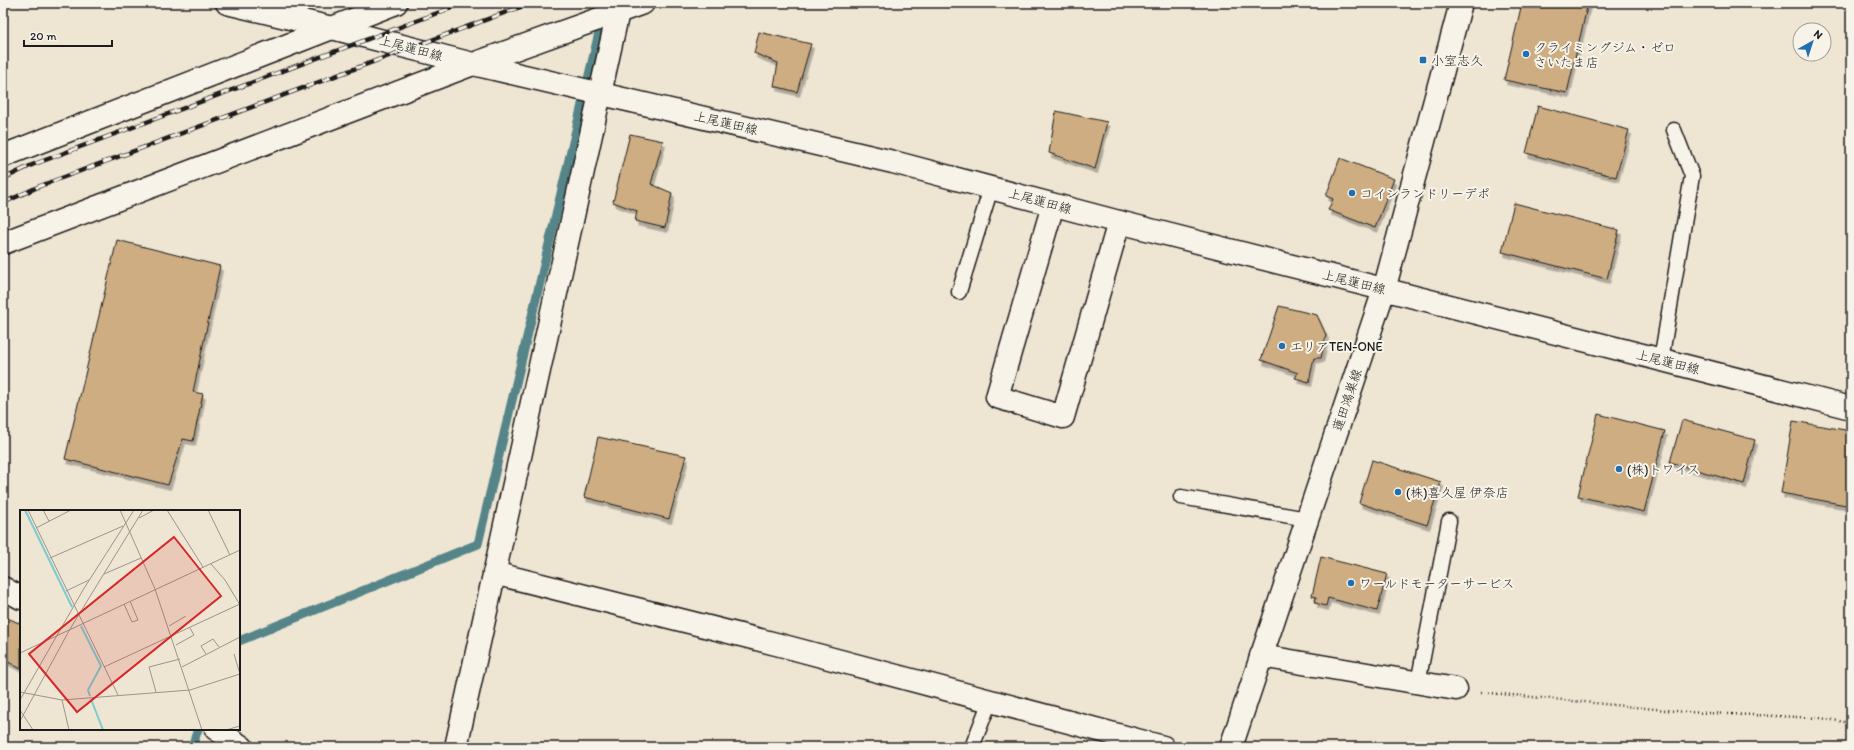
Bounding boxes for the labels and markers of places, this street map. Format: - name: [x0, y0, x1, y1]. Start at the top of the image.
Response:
- place label: クライミングジム・ゼロ さいたま店: [1534, 40, 1676, 70]
- marker: クライミングジム・ゼロ さいたま店: [1521, 49, 1531, 59]
- place label: 小室志久: [1431, 53, 1483, 68]
- marker: 小室志久: [1418, 55, 1428, 65]
- place label: コインランドリーデポ: [1360, 186, 1490, 201]
- marker: コインランドリーデポ: [1347, 188, 1357, 198]
- place label: エリアTEN-ONE: [1290, 339, 1383, 354]
- marker: エリアTEN-ONE: [1277, 341, 1287, 351]
- place label: (株)トワイス: [1627, 462, 1700, 477]
- marker: (株)トワイス: [1614, 464, 1624, 474]
- place label: (株)喜久屋 伊奈店: [1406, 485, 1508, 500]
- marker: (株)喜久屋 伊奈店: [1393, 487, 1403, 497]
- place label: ワールドモーターサービス: [1359, 576, 1514, 591]
- marker: ワールドモーターサービス: [1346, 578, 1356, 588]

